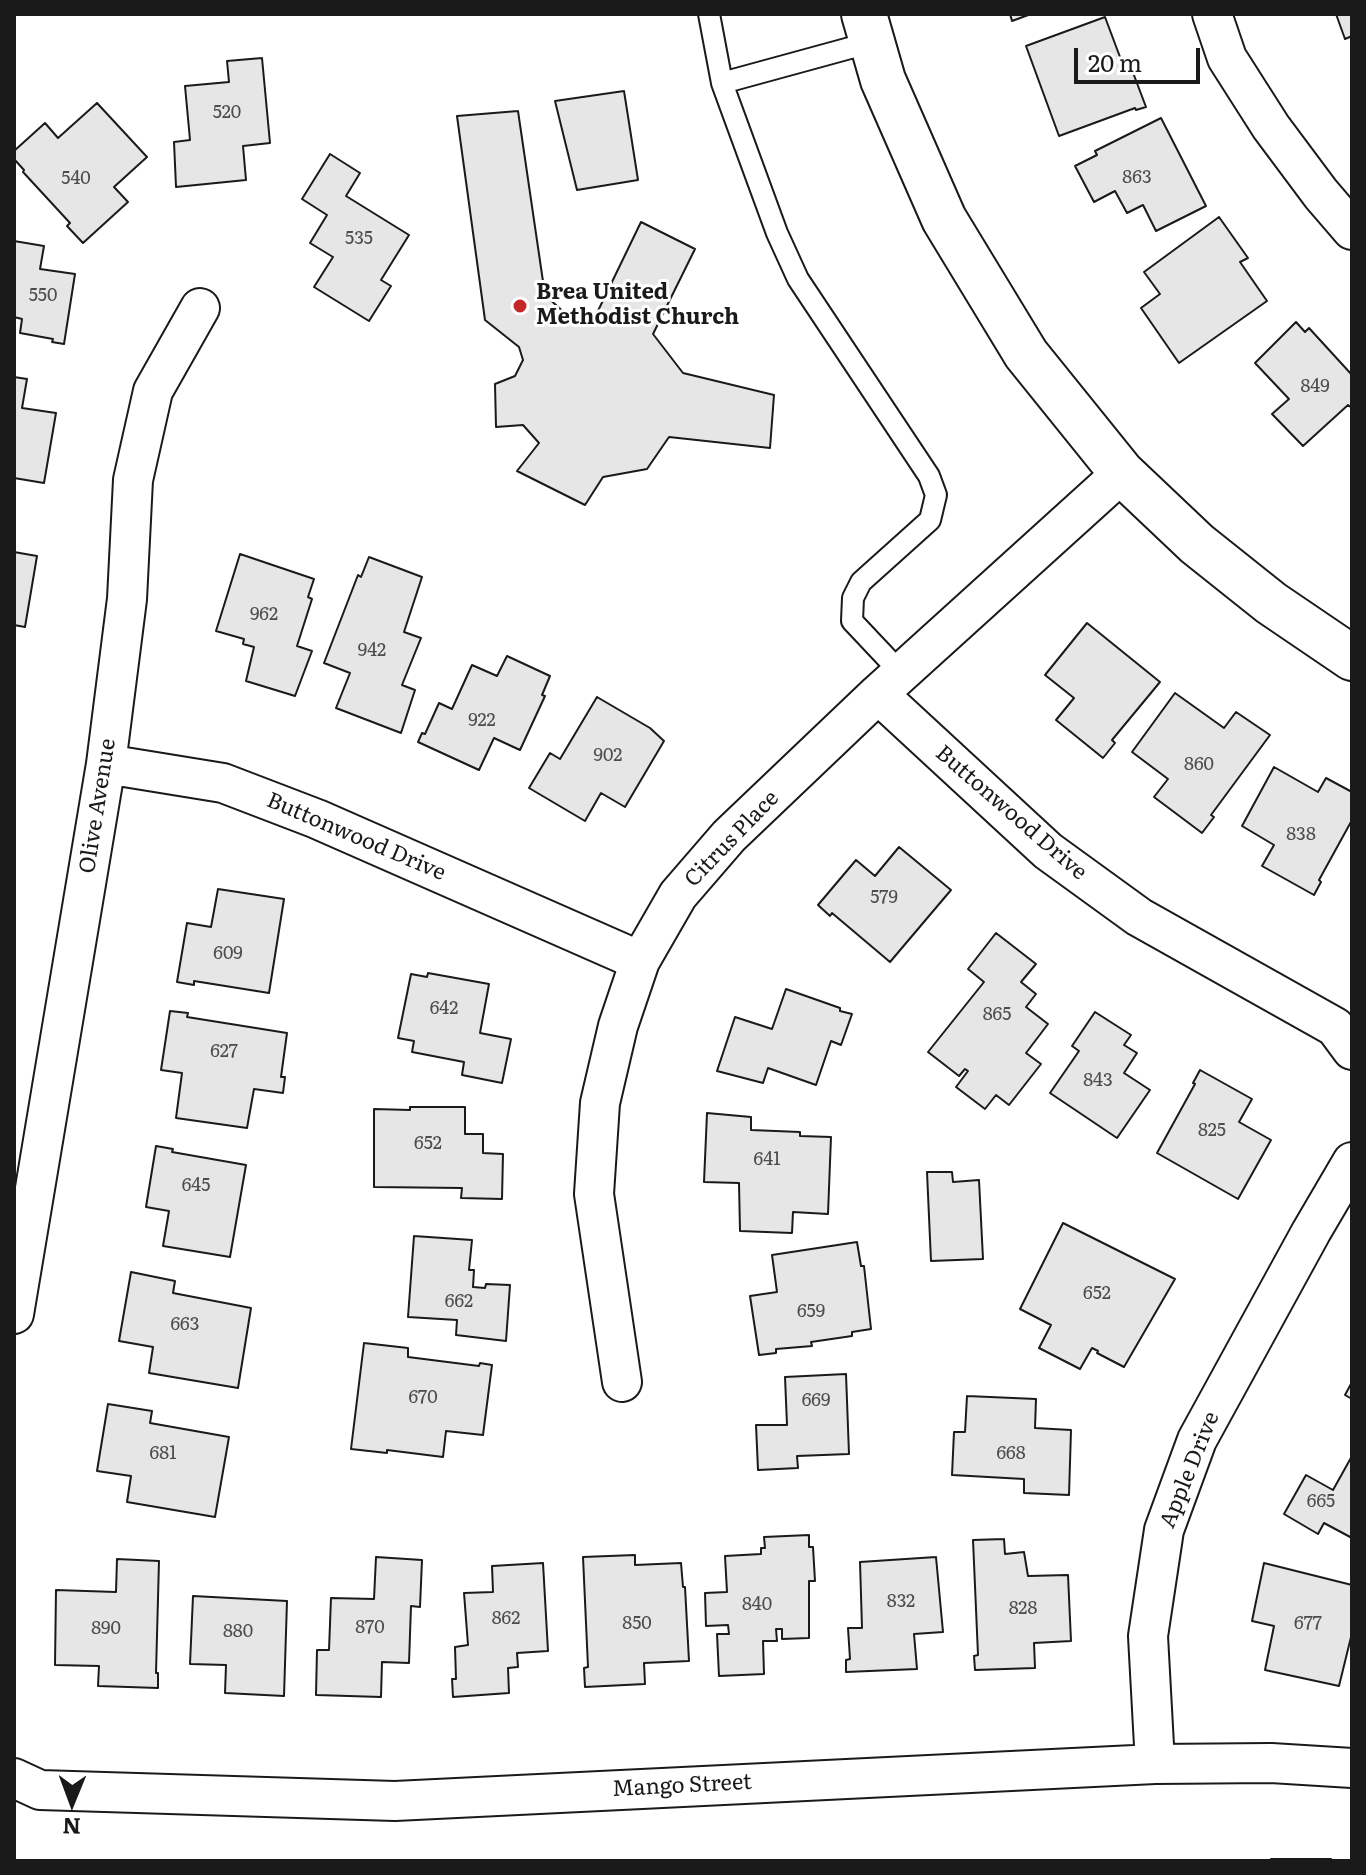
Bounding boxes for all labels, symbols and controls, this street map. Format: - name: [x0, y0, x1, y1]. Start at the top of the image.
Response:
- scale bar: [1078, 32, 1204, 82]
- text: 20 m: [1088, 44, 1142, 79]
- house number: 520: [213, 102, 241, 124]
- house number: 863: [1122, 167, 1152, 189]
- house number: 540: [61, 168, 91, 190]
- house number: 535: [345, 228, 373, 250]
- place label: Brea United Methodist Church: [536, 280, 739, 332]
- house number: 550: [29, 285, 57, 307]
- marker: Brea United Methodist Church: [511, 297, 529, 315]
- house number: 849: [1300, 376, 1330, 398]
- house number: 962: [250, 604, 278, 626]
- house number: 942: [358, 640, 386, 662]
- house number: 922: [468, 710, 496, 732]
- street label: Olive Avenue: [74, 737, 122, 875]
- street label: Buttonwood Drive: [930, 740, 1092, 886]
- house number: 902: [594, 745, 622, 767]
- house number: 860: [1184, 754, 1214, 776]
- street label: Citrus Place: [679, 785, 785, 893]
- street label: Buttonwood Drive: [262, 787, 450, 887]
- house number: 838: [1286, 824, 1316, 846]
- house number: 579: [870, 887, 898, 909]
- house number: 609: [213, 943, 243, 965]
- house number: 642: [430, 998, 458, 1020]
- house number: 865: [983, 1004, 1011, 1026]
- house number: 627: [210, 1041, 238, 1063]
- house number: 843: [1083, 1070, 1113, 1092]
- house number: 825: [1198, 1120, 1226, 1142]
- house number: 652: [414, 1133, 442, 1155]
- house number: 641: [754, 1149, 780, 1171]
- house number: 645: [182, 1175, 210, 1197]
- house number: 652: [1083, 1283, 1111, 1305]
- house number: 662: [445, 1291, 473, 1313]
- house number: 659: [797, 1301, 825, 1323]
- house number: 663: [170, 1314, 200, 1336]
- house number: 670: [408, 1387, 438, 1409]
- house number: 669: [802, 1390, 830, 1412]
- street label: Apple Drive: [1155, 1408, 1225, 1532]
- house number: 681: [150, 1443, 176, 1465]
- house number: 668: [996, 1443, 1026, 1465]
- house number: 665: [1307, 1491, 1335, 1513]
- house number: 832: [887, 1591, 915, 1613]
- house number: 840: [742, 1594, 772, 1616]
- house number: 828: [1009, 1598, 1037, 1620]
- house number: 862: [492, 1608, 520, 1630]
- house number: 850: [622, 1613, 652, 1635]
- house number: 677: [1294, 1613, 1322, 1635]
- house number: 870: [355, 1617, 385, 1639]
- house number: 890: [91, 1618, 121, 1640]
- house number: 880: [223, 1621, 253, 1643]
- north arrow: [32, 1763, 112, 1843]
- street label: Mango Street: [611, 1769, 753, 1803]
- text: N: [62, 1811, 81, 1844]

